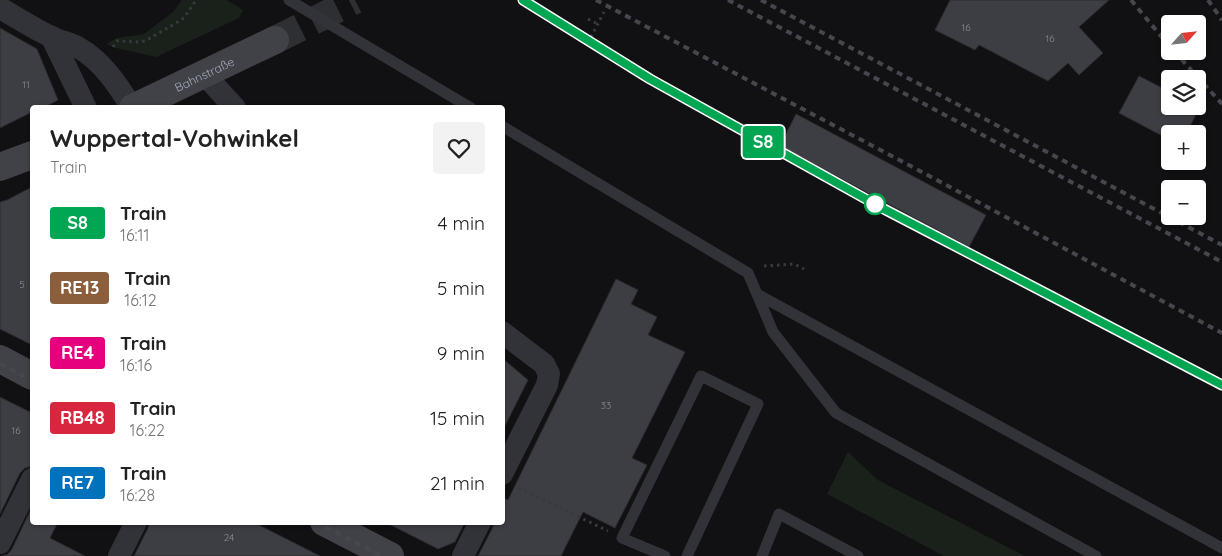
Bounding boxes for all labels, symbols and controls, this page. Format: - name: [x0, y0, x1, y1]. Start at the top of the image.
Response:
- north arrow: [1161, 15, 1206, 60]
- map controls: [1161, 15, 1206, 225]
- house number: 16: [961, 21, 971, 34]
- house number: 16: [1045, 32, 1055, 45]
- street label: Bahnstraße: [172, 53, 237, 95]
- button: layers: [1161, 70, 1206, 115]
- house number: 11: [22, 78, 30, 91]
- button: heart: [433, 122, 485, 174]
- text: Wuppertal-Vohwinkel: [50, 123, 299, 153]
- button: +: [1161, 125, 1206, 170]
- line badge: S8: [740, 126, 786, 158]
- text: S8: [753, 130, 773, 153]
- text: Train: [50, 157, 87, 177]
- button: −: [1161, 180, 1206, 225]
- unlabelled marker: [864, 193, 886, 215]
- text: Train: [120, 201, 167, 225]
- text: S8: [67, 211, 88, 234]
- text: 4 min: [437, 211, 485, 235]
- text: 16:11: [120, 225, 149, 245]
- text: Train: [124, 266, 171, 290]
- text: RE13: [60, 276, 99, 299]
- text: 5 min: [437, 276, 485, 300]
- house number: 5: [19, 278, 25, 291]
- text: 16:12: [124, 290, 157, 310]
- text: Train: [120, 331, 167, 355]
- text: RE4: [61, 341, 94, 364]
- text: 9 min: [437, 341, 485, 365]
- text: 16:16: [120, 355, 152, 375]
- text: Train: [130, 396, 176, 420]
- house number: 33: [601, 399, 611, 412]
- text: RB48: [60, 406, 105, 429]
- text: 15 min: [430, 406, 485, 430]
- text: 16:22: [130, 420, 165, 440]
- house number: 16: [11, 424, 21, 437]
- text: Train: [120, 461, 167, 485]
- text: RE7: [61, 471, 94, 494]
- text: 21 min: [430, 471, 485, 495]
- text: 16:28: [120, 485, 155, 505]
- house number: 24: [224, 531, 234, 544]

